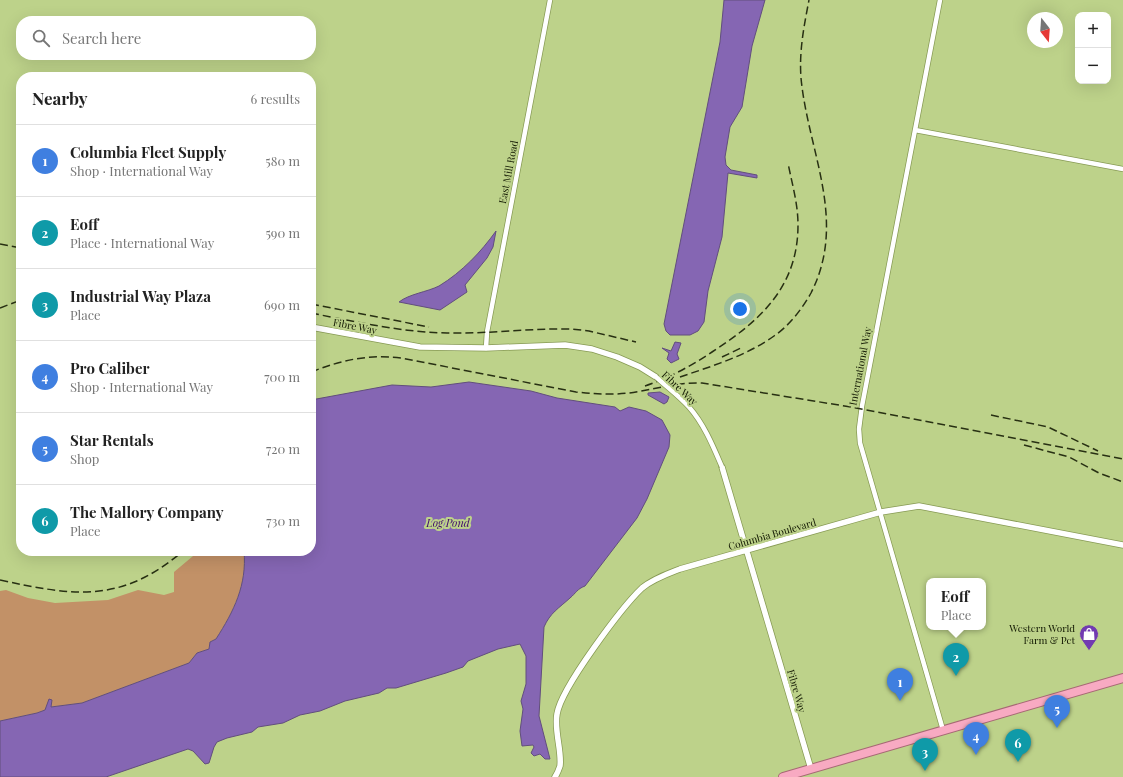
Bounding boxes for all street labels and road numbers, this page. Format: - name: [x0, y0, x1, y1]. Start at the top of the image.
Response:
- street label: East Mill Road: [495, 139, 521, 205]
- street label: Fibre Way: [332, 315, 378, 337]
- street label: International Way: [846, 325, 874, 407]
- street label: Fibre Way: [659, 368, 701, 408]
- street label: Columbia Boulevard: [726, 515, 818, 553]
- street label: Fibre Way: [784, 668, 810, 714]

